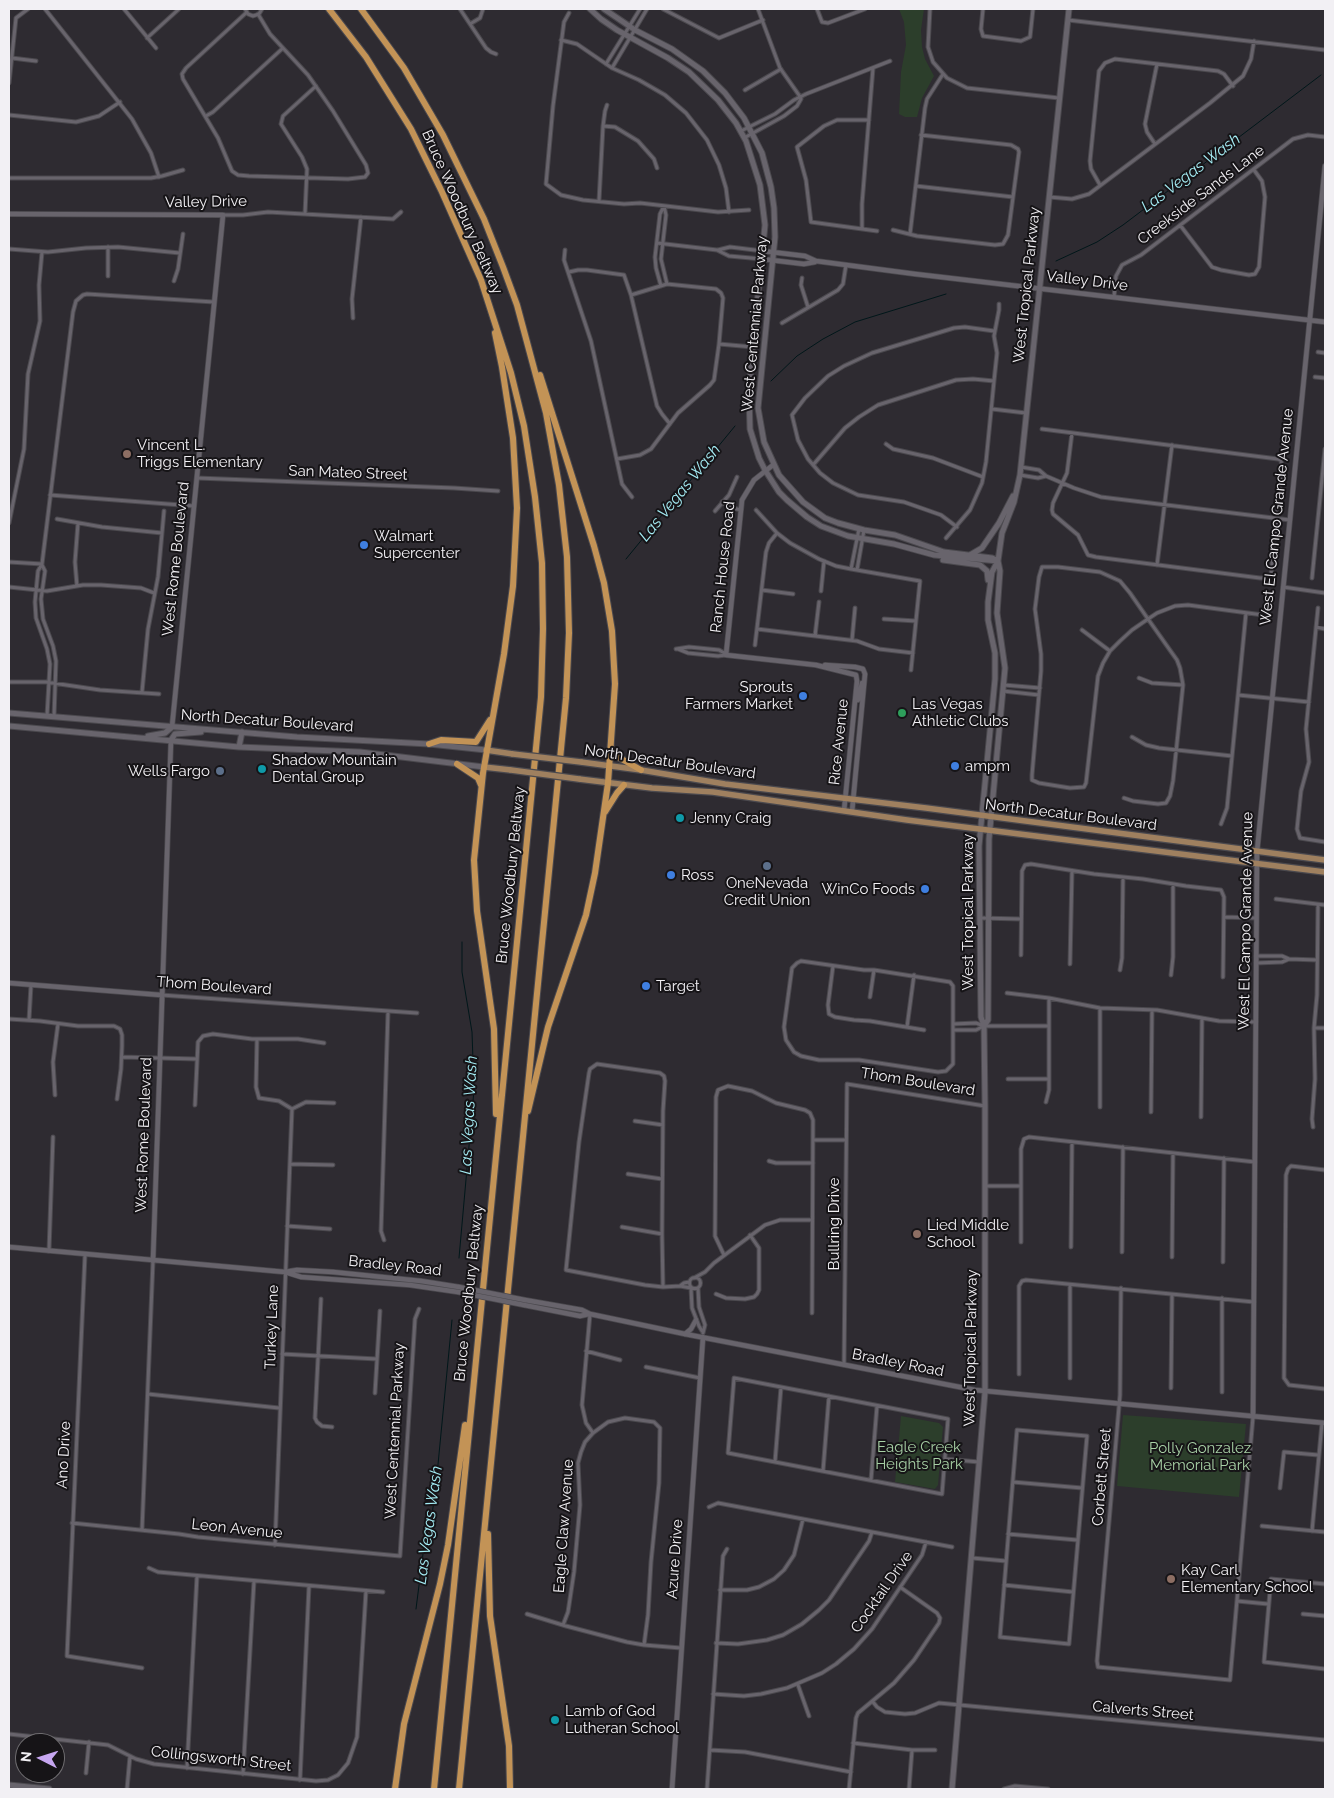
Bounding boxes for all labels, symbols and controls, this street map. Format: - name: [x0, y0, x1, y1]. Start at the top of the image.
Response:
- street label: Bruce Woodbury Beltway: [418, 127, 506, 297]
- water label: Las Vegas Wash: [1138, 129, 1244, 217]
- street label: Creekside Sands Lane: [1134, 141, 1268, 249]
- street label: Valley Drive: [165, 192, 247, 212]
- street label: West Tropical Parkway: [1010, 206, 1044, 364]
- street label: West Centennial Parkway: [738, 235, 772, 413]
- street label: Valley Drive: [1045, 267, 1129, 295]
- street label: West El Campo Grande Avenue: [1257, 407, 1297, 627]
- place label: Vincent L. Triggs Elementary: [137, 436, 263, 471]
- water label: Las Vegas Wash: [635, 441, 725, 545]
- marker: Vincent L. Triggs Elementary: [121, 448, 133, 460]
- street label: San Mateo Street: [288, 462, 408, 484]
- street label: West Rome Boulevard: [159, 481, 193, 637]
- street label: Ranch House Road: [707, 500, 739, 634]
- place label: Walmart Supercenter: [374, 527, 460, 562]
- marker: Walmart Supercenter: [358, 539, 370, 551]
- place label: Sprouts Farmers Market: [685, 678, 793, 713]
- marker: Sprouts Farmers Market: [797, 690, 809, 702]
- place label: Las Vegas Athletic Clubs: [912, 695, 1009, 730]
- street label: Rice Avenue: [826, 698, 852, 786]
- street label: North Decatur Boulevard: [180, 706, 354, 736]
- marker: Las Vegas Athletic Clubs: [896, 707, 908, 719]
- street label: North Decatur Boulevard: [583, 741, 757, 783]
- place label: Shadow Mountain Dental Group: [272, 751, 397, 786]
- place label: ampm: [965, 757, 1010, 775]
- marker: ampm: [949, 760, 961, 772]
- place label: Wells Fargo: [128, 762, 210, 780]
- marker: Shadow Mountain Dental Group: [256, 763, 268, 775]
- marker: Wells Fargo: [214, 765, 226, 777]
- street label: Bruce Woodbury Beltway: [493, 785, 529, 965]
- street label: North Decatur Boulevard: [984, 796, 1158, 834]
- place label: Jenny Craig: [690, 809, 771, 827]
- marker: Jenny Craig: [674, 812, 686, 824]
- street label: West El Campo Grande Avenue: [1235, 812, 1257, 1030]
- street label: West Tropical Parkway: [959, 834, 977, 990]
- marker: OneNevada Credit Union: [761, 860, 773, 872]
- place label: Ross: [681, 866, 714, 884]
- marker: Ross: [665, 869, 677, 881]
- place label: OneNevada Credit Union: [724, 874, 810, 909]
- place label: WinCo Foods: [822, 880, 915, 898]
- marker: WinCo Foods: [919, 883, 931, 895]
- street label: Thom Boulevard: [156, 973, 272, 999]
- place label: Target: [656, 977, 700, 995]
- marker: Target: [640, 980, 652, 992]
- water label: Las Vegas Wash: [456, 1055, 482, 1175]
- street label: West Rome Boulevard: [132, 1057, 156, 1213]
- street label: Thom Boulevard: [860, 1064, 976, 1100]
- street label: Bullring Drive: [825, 1177, 843, 1271]
- street label: Bruce Woodbury Beltway: [451, 1203, 487, 1383]
- place label: Lied Middle School: [927, 1216, 1009, 1251]
- marker: Lied Middle School: [911, 1228, 923, 1240]
- street label: Bradley Road: [348, 1252, 442, 1280]
- street label: West Tropical Parkway: [961, 1269, 981, 1427]
- street label: Turkey Lane: [262, 1284, 282, 1370]
- street label: West Centennial Parkway: [381, 1342, 409, 1520]
- street label: Bradley Road: [850, 1345, 946, 1381]
- street label: Ano Drive: [53, 1421, 75, 1489]
- street label: Corbett Street: [1089, 1427, 1115, 1527]
- park label: Eagle Creek Heights Park: [875, 1438, 963, 1473]
- park label: Polly Gonzalez Memorial Park: [1149, 1439, 1251, 1474]
- street label: Eagle Claw Avenue: [550, 1458, 578, 1594]
- water label: Las Vegas Wash: [411, 1465, 447, 1585]
- street label: Leon Avenue: [191, 1515, 283, 1543]
- street label: Azure Drive: [663, 1519, 687, 1599]
- street label: Cocktail Drive: [847, 1548, 917, 1636]
- place label: Kay Carl Elementary School: [1181, 1561, 1313, 1596]
- marker: Kay Carl Elementary School: [1165, 1573, 1177, 1585]
- street label: Calverts Street: [1092, 1698, 1194, 1724]
- place label: Lamb of God Lutheran School: [565, 1702, 679, 1737]
- marker: Lamb of God Lutheran School: [549, 1714, 561, 1726]
- north arrow: [15, 1733, 65, 1783]
- street label: Collingsworth Street: [150, 1743, 292, 1775]
- text: N: [18, 1751, 34, 1763]

